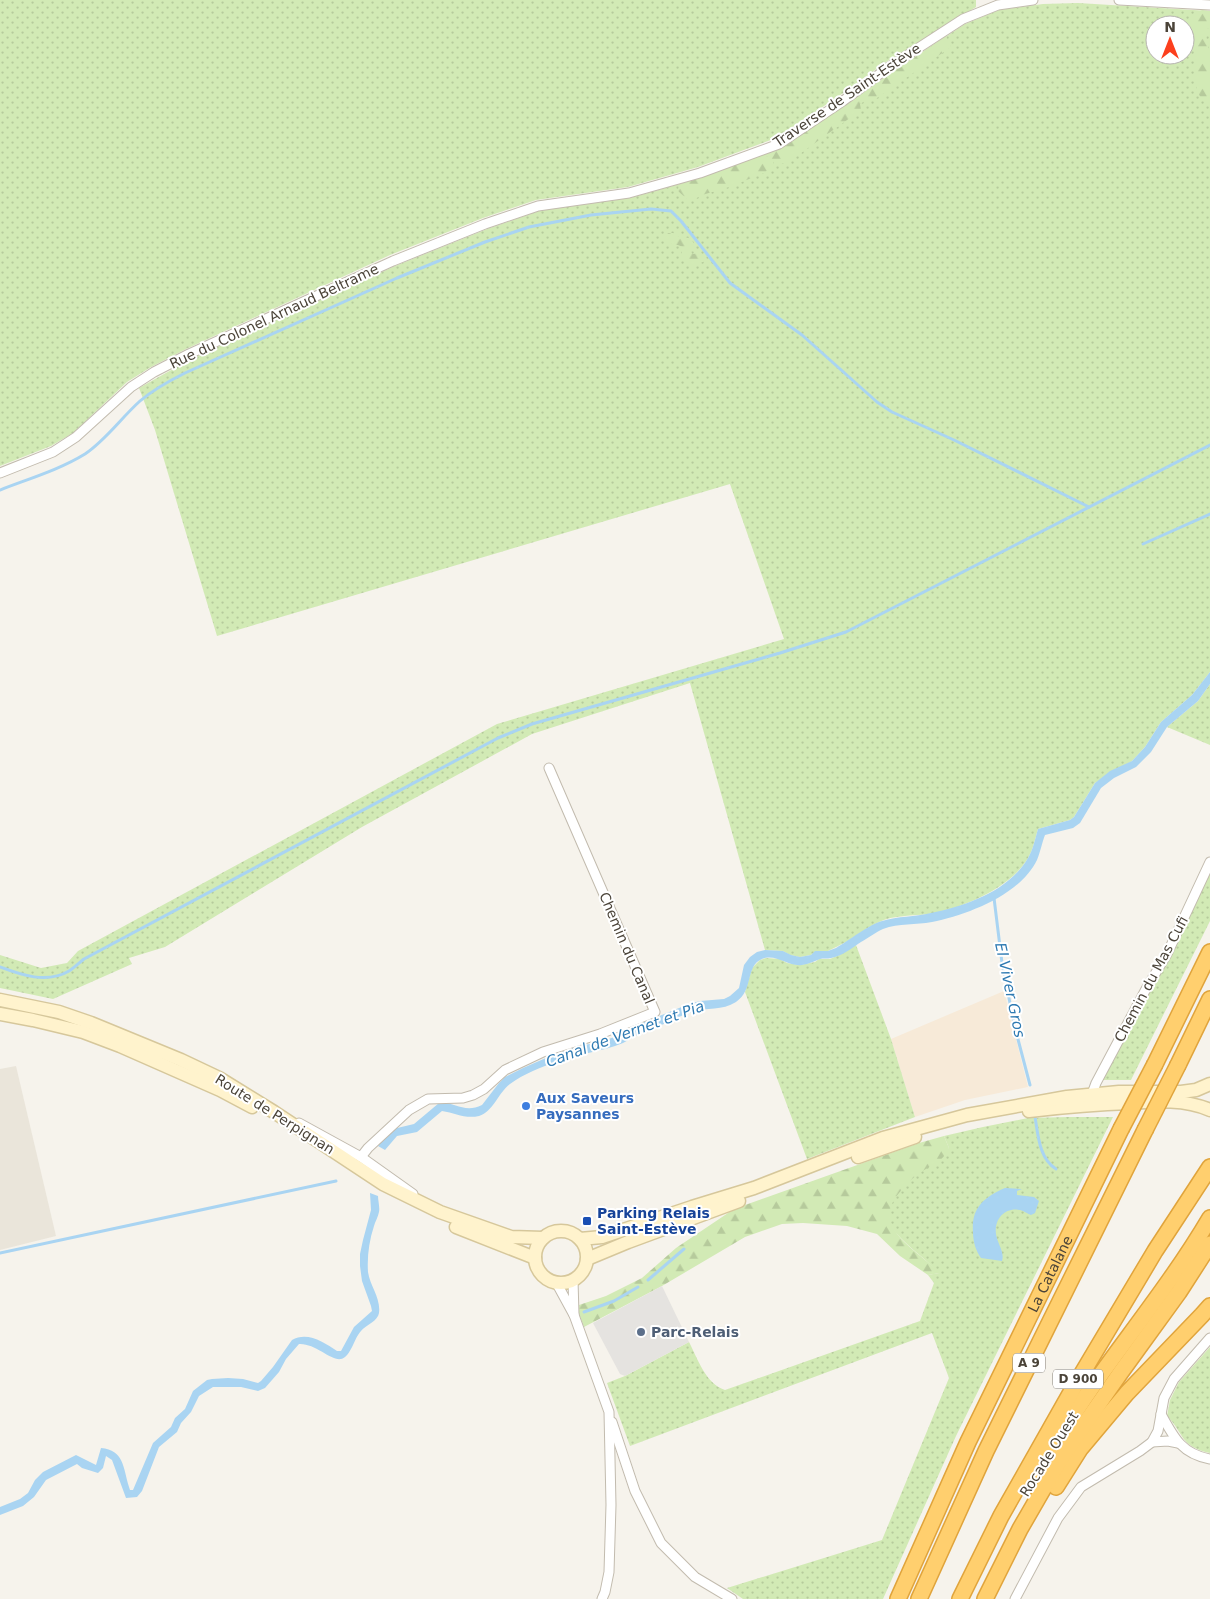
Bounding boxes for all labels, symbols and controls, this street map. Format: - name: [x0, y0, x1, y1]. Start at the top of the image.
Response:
- north arrow: [1145, 15, 1195, 65]
- text: N: [1164, 19, 1176, 35]
- street label: Traverse de Saint-Estève: [770, 40, 923, 151]
- street label: Rue du Colonel Arnaud Beltrame: [167, 260, 381, 372]
- street label: Chemin du Canal: [596, 890, 658, 1006]
- street label: Chemin du Mas Cufi: [1111, 913, 1191, 1045]
- water label: El Viver Gros: [991, 941, 1029, 1039]
- water label: Canal de Vernet et Pia: [543, 997, 707, 1071]
- street label: Route de Perpignan: [213, 1071, 337, 1157]
- place label: Aux Saveurs Paysannes: [536, 1090, 634, 1122]
- marker: Aux Saveurs Paysannes: [520, 1100, 532, 1112]
- place label: Parking Relais Saint-Estève: [597, 1205, 710, 1237]
- marker: Parking Relais Saint-Estève: [581, 1215, 593, 1227]
- street label: La Catalane: [1025, 1233, 1076, 1315]
- place label: Parc-Relais: [651, 1324, 739, 1340]
- marker: Parc-Relais: [635, 1326, 647, 1338]
- road number: A 9: [1013, 1354, 1045, 1372]
- road number: D 900: [1053, 1370, 1103, 1388]
- street label: Rocade Ouest: [1016, 1408, 1082, 1499]

